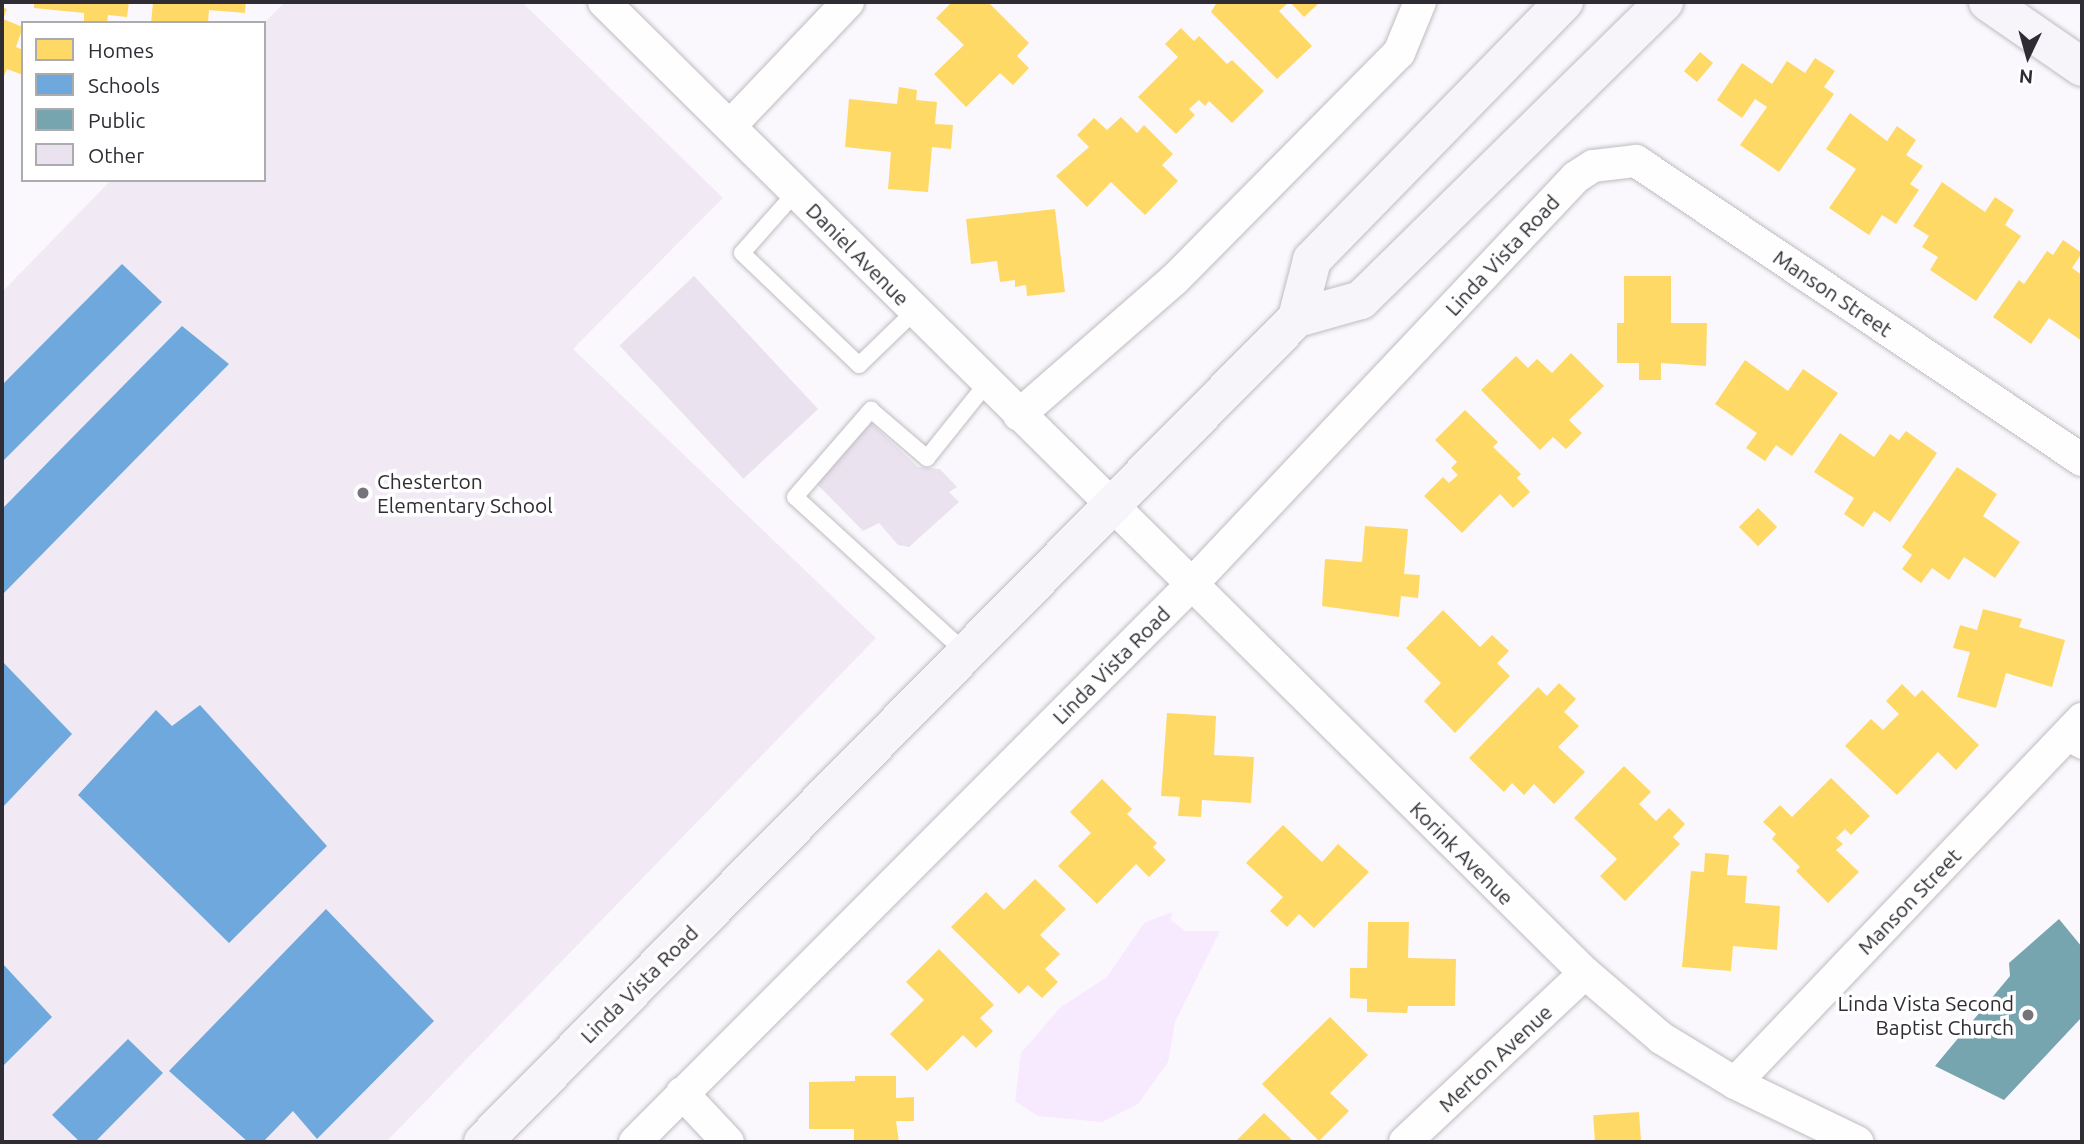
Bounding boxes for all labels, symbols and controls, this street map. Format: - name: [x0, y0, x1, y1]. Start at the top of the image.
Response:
- legend: [21, 21, 266, 182]
- north arrow: [1993, 21, 2063, 91]
- text: Homes: [88, 38, 154, 62]
- text: N: [2018, 65, 2034, 88]
- text: Schools: [88, 73, 160, 97]
- text: Public: [88, 108, 145, 132]
- text: Other: [88, 143, 144, 167]
- street label: Linda Vista Road: [1440, 189, 1564, 321]
- street label: Daniel Avenue: [801, 197, 915, 311]
- street label: Manson Street: [1769, 244, 1897, 342]
- place label: Chesterton Elementary School: [377, 468, 553, 518]
- marker: Chesterton Elementary School: [355, 485, 371, 501]
- street label: Linda Vista Road: [1047, 601, 1175, 729]
- street label: Korink Avenue: [1405, 796, 1519, 910]
- street label: Manson Street: [1852, 843, 1966, 959]
- street label: Linda Vista Road: [575, 920, 703, 1048]
- place label: Linda Vista Second Baptist Church: [1837, 990, 2014, 1040]
- street label: Merton Avenue: [1433, 999, 1557, 1117]
- marker: Linda Vista Second Baptist Church: [2020, 1007, 2036, 1023]

